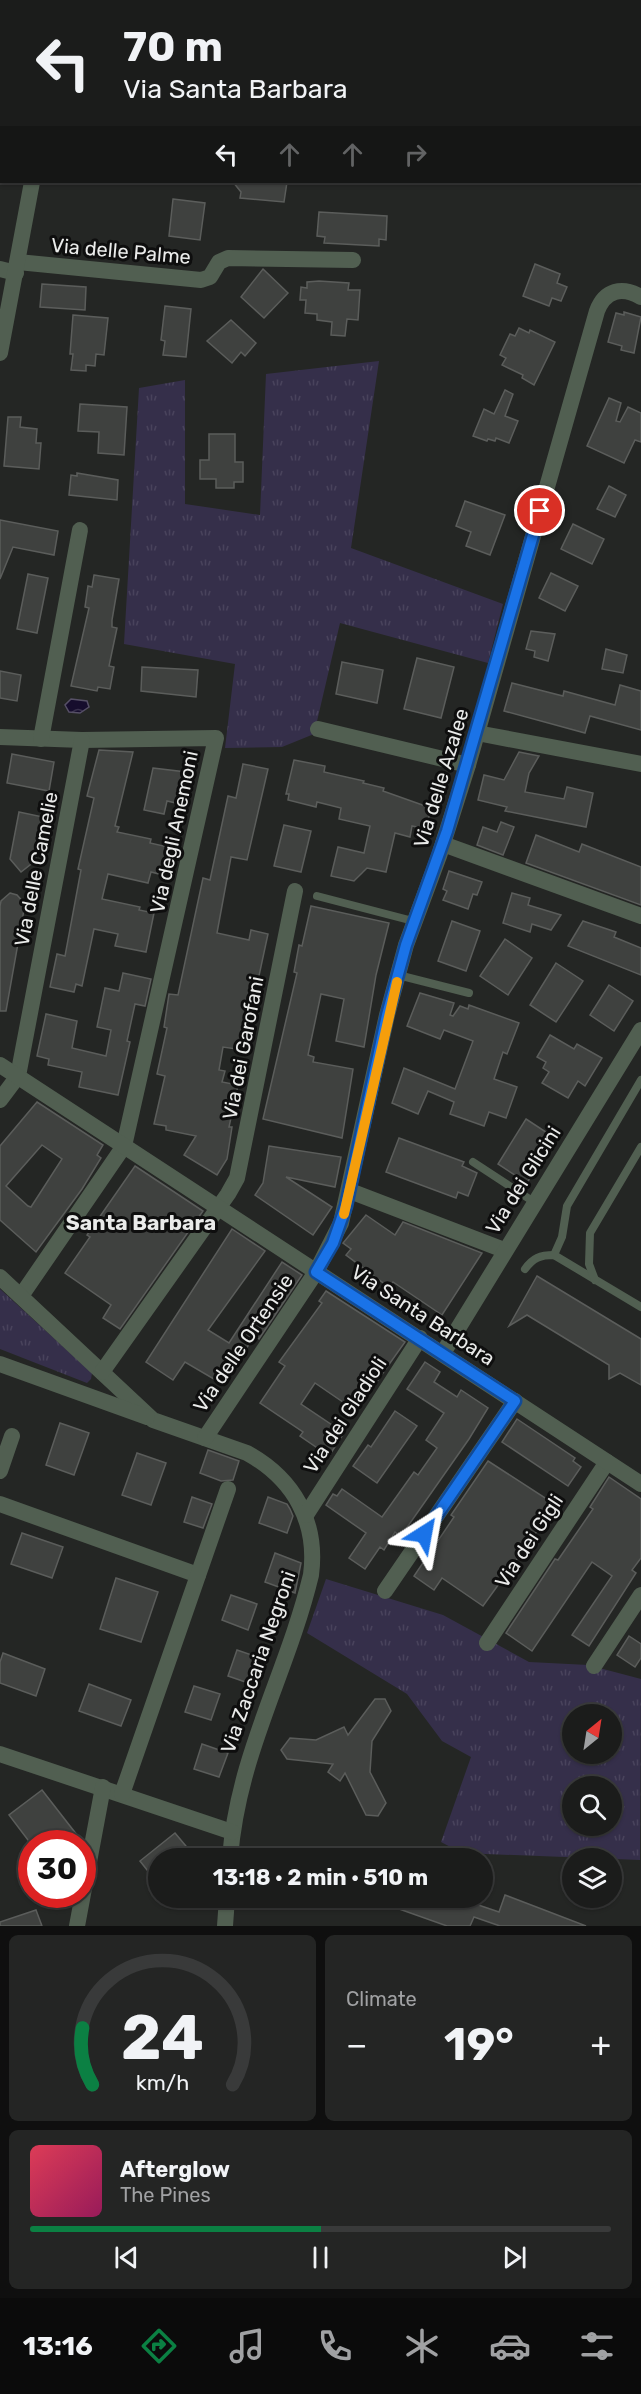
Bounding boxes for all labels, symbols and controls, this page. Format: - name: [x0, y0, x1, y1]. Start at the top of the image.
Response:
- text: 70 m: [123, 22, 223, 72]
- icon: left: [24, 24, 102, 102]
- text: Via Santa Barbara: [123, 73, 348, 105]
- icon: left: [210, 138, 243, 171]
- icon: ahead: [273, 138, 306, 171]
- icon: ahead: [336, 138, 369, 171]
- icon: right: [399, 138, 432, 171]
- street label: Via delle Palme: [50, 233, 192, 269]
- pin: [514, 485, 565, 536]
- icon: arrive: [523, 494, 556, 527]
- street label: Via delle Azalee: [408, 706, 474, 850]
- street label: Via degli Anemoni: [145, 748, 203, 916]
- street label: Via delle Camelie: [9, 790, 63, 948]
- street label: Via dei Garofani: [217, 974, 269, 1122]
- street label: Via dei Glicini: [480, 1122, 566, 1238]
- district label: Santa Barbara: [66, 1210, 216, 1235]
- street label: Via Santa Barbara: [347, 1260, 499, 1370]
- street label: Via delle Ortensie: [188, 1269, 298, 1417]
- street label: Via dei Gladioli: [298, 1352, 392, 1478]
- street label: Via dei Gigli: [490, 1490, 568, 1592]
- position arrow: [392, 1502, 456, 1566]
- street label: Via Zaccaria Negroni: [216, 1568, 300, 1756]
- north arrow: [562, 1704, 622, 1764]
- map controls: [562, 1704, 622, 1908]
- button: search: [562, 1776, 622, 1836]
- speed limit sign: 30: [18, 1830, 96, 1908]
- button: layers: [562, 1848, 622, 1908]
- text: 13:18 · 2 min · 510 m: [213, 1864, 428, 1891]
- text: Climate: [346, 1987, 417, 2011]
- text: 24: [121, 2001, 204, 2075]
- text: 19°: [444, 2018, 514, 2071]
- text: −: [346, 2025, 367, 2064]
- text: +: [590, 2025, 611, 2064]
- text: km/h: [136, 2070, 189, 2095]
- text: Afterglow: [120, 2156, 230, 2183]
- text: The Pines: [120, 2183, 211, 2207]
- icon: previous: [110, 2241, 143, 2274]
- icon: pause: [304, 2241, 337, 2274]
- icon: next: [498, 2241, 531, 2274]
- icon: directions: [138, 2325, 180, 2367]
- icon: music: [226, 2325, 268, 2367]
- icon: phone: [314, 2325, 356, 2367]
- icon: climate: [401, 2325, 443, 2367]
- icon: car: [489, 2325, 531, 2367]
- icon: filters: [576, 2325, 618, 2367]
- text: 13:16: [23, 2330, 93, 2362]

